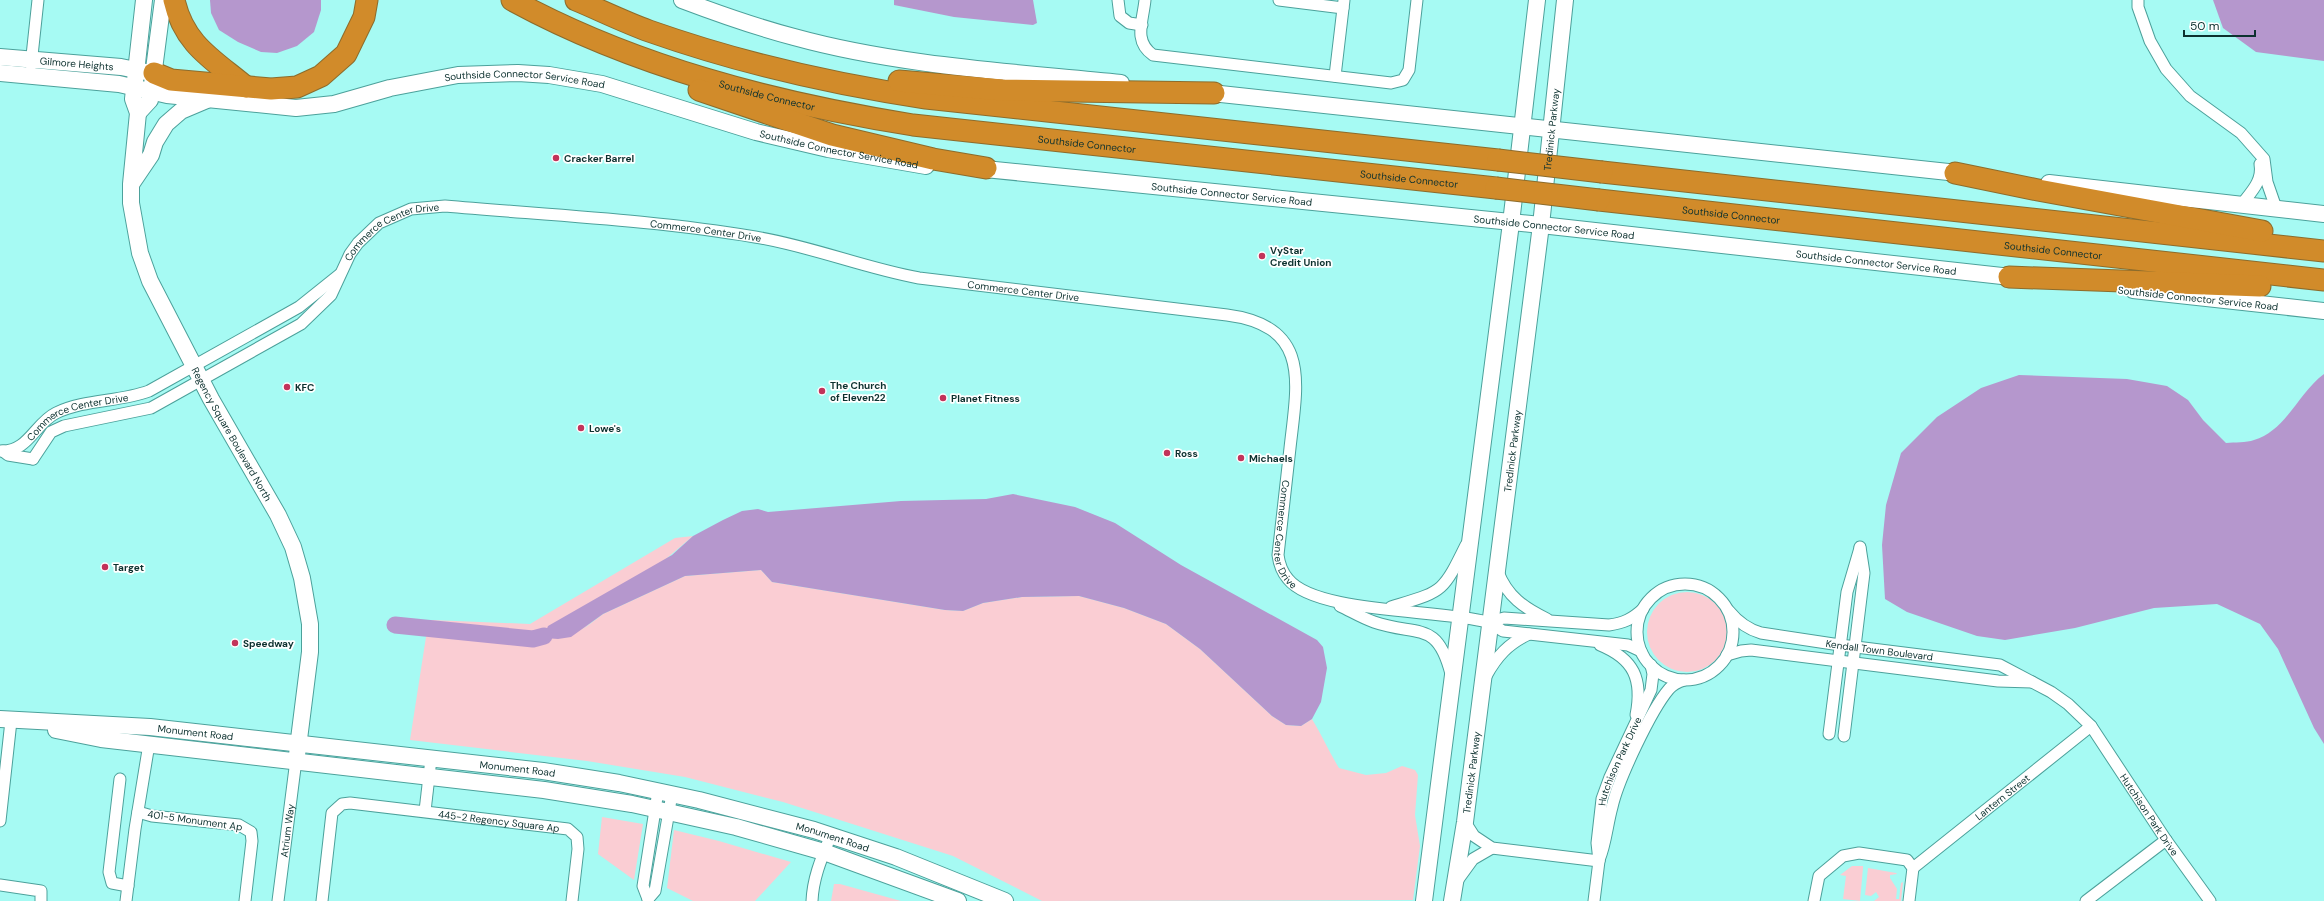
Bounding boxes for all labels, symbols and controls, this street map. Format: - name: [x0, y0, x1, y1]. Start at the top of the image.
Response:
- scale bar: [2184, 12, 2255, 38]
- text: 50 m: [2190, 18, 2219, 34]
- street label: Gilmore Heights: [39, 54, 114, 73]
- street label: Southside Connector Service Road: [443, 67, 606, 91]
- street label: Southside Connector: [717, 77, 816, 114]
- street label: Tredinick Parkway: [1541, 87, 1563, 171]
- street label: Southside Connector Service Road: [758, 127, 919, 172]
- street label: Southside Connector: [1037, 133, 1137, 156]
- place label: Cracker Barrel: [564, 152, 635, 165]
- marker: Cracker Barrel: [551, 153, 561, 163]
- street label: Southside Connector: [1359, 167, 1459, 191]
- street label: Southside Connector Service Road: [1151, 180, 1313, 209]
- street label: Commerce Center Drive: [342, 201, 440, 263]
- street label: Southside Connector: [1681, 203, 1781, 227]
- street label: Southside Connector Service Road: [1473, 212, 1635, 242]
- street label: Commerce Center Drive: [649, 217, 763, 245]
- street label: Southside Connector: [2003, 239, 2103, 263]
- place label: VyStar Credit Union: [1270, 244, 1331, 269]
- street label: Southside Connector Service Road: [1795, 247, 1957, 278]
- marker: VyStar Credit Union: [1257, 251, 1267, 261]
- street label: Commerce Center Drive: [967, 278, 1080, 304]
- street label: Southside Connector Service Road: [2117, 284, 2279, 313]
- street label: Regency Square Boulevard North: [189, 365, 275, 504]
- place label: The Church of Eleven22: [830, 379, 887, 404]
- place label: KFC: [295, 381, 314, 394]
- marker: KFC: [282, 382, 292, 392]
- marker: The Church of Eleven22: [817, 386, 827, 396]
- street label: Commerce Center Drive: [24, 391, 130, 444]
- place label: Planet Fitness: [951, 392, 1020, 405]
- marker: Planet Fitness: [938, 393, 948, 403]
- street label: Tredinick Parkway: [1501, 409, 1524, 493]
- place label: Lowe's: [589, 422, 621, 435]
- marker: Lowe's: [576, 423, 586, 433]
- place label: Ross: [1175, 447, 1198, 460]
- marker: Ross: [1162, 448, 1172, 458]
- place label: Michaels: [1249, 452, 1293, 465]
- marker: Michaels: [1236, 453, 1246, 463]
- street label: Commerce Center Drive: [1271, 479, 1300, 592]
- place label: Target: [113, 561, 144, 574]
- marker: Target: [100, 562, 110, 572]
- place label: Speedway: [243, 637, 294, 650]
- street label: Kendall Town Boulevard: [1825, 637, 1934, 664]
- marker: Speedway: [230, 638, 240, 648]
- street label: Hutchison Park Drive: [1595, 715, 1645, 806]
- street label: Monument Road: [157, 722, 234, 743]
- street label: Tredinick Parkway: [1460, 730, 1484, 814]
- street label: Monument Road: [479, 758, 556, 780]
- street label: Lantern Street: [1972, 771, 2033, 823]
- street label: Hutchison Park Drive: [2117, 771, 2181, 859]
- street label: Atrium Way: [278, 803, 297, 858]
- street label: 401-5 Monument Ap: [147, 807, 243, 834]
- street label: 445-2 Regency Square Ap: [437, 808, 560, 835]
- street label: Monument Road: [795, 820, 871, 855]

